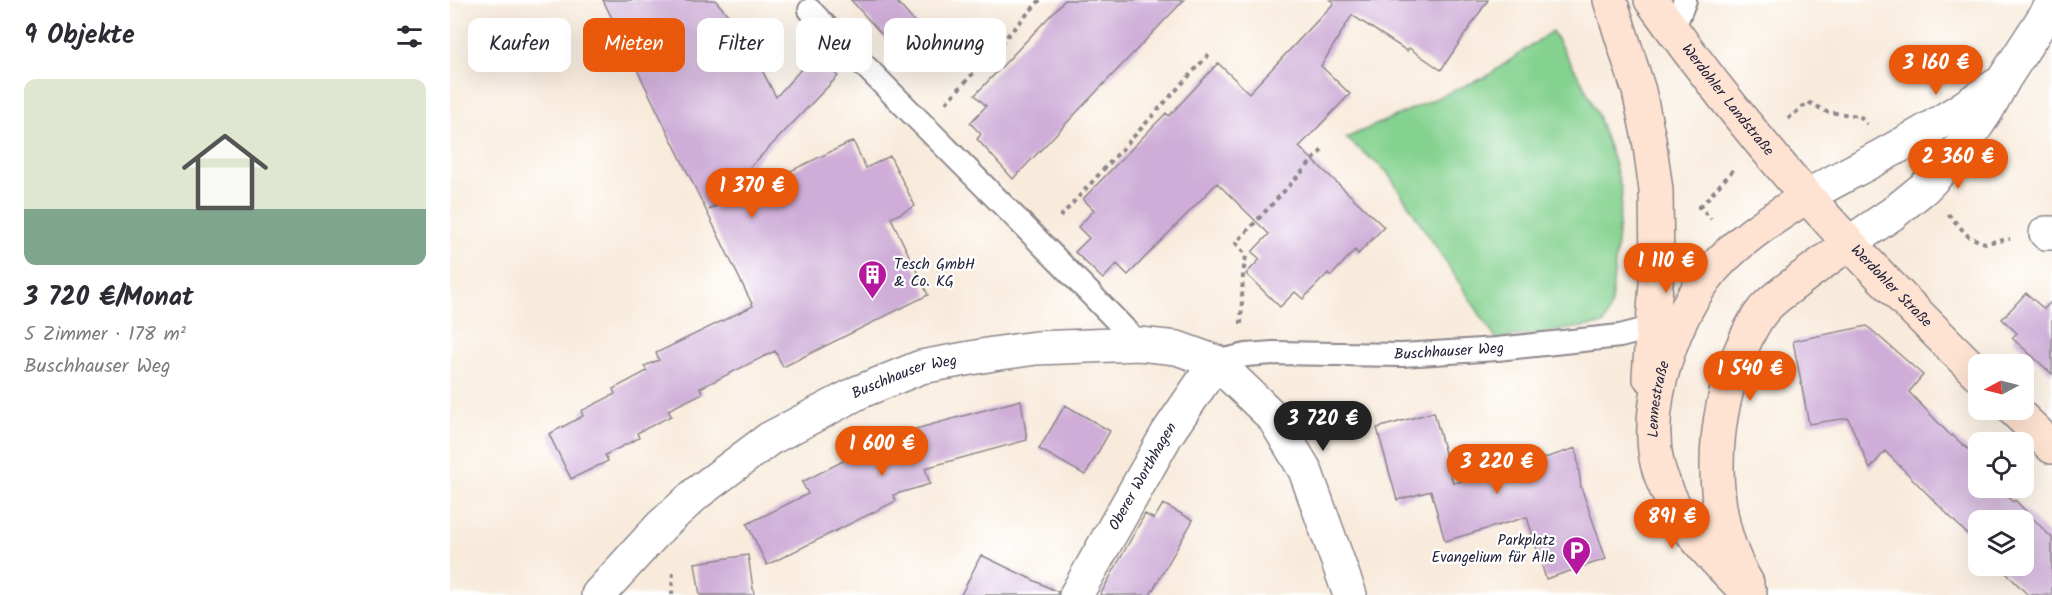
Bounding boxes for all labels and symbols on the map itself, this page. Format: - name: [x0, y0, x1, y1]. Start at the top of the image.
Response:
- street label: Werdohler Landstraße: [1675, 39, 1780, 162]
- pin: 3 160 €: [1881, 45, 1991, 96]
- pin: 2 360 €: [1903, 139, 2013, 190]
- pin: 1 370 €: [697, 168, 807, 219]
- street label: Werdohler Straße: [1844, 239, 1938, 334]
- pin: 1 110 €: [1611, 243, 1721, 294]
- place label: Tesch GmbH & Co. KG: [894, 253, 975, 294]
- building icon: Tesch GmbH & Co. KG: [857, 258, 889, 300]
- street label: Buschhauser Weg: [1394, 336, 1505, 367]
- street label: Buschhauser Weg: [847, 349, 959, 406]
- pin: 1 540 €: [1695, 351, 1805, 402]
- north arrow: [1968, 354, 2034, 420]
- street label: Lennestraße: [1642, 358, 1677, 438]
- pin: 3 720 €: [1268, 401, 1378, 452]
- street label: Oberer Worthhagen: [1103, 418, 1183, 535]
- pin: 1 600 €: [827, 426, 937, 477]
- pin: 3 220 €: [1442, 444, 1552, 495]
- pin: 891 €: [1630, 499, 1714, 550]
- place label: Parkplatz Evangelium für Alle: [1432, 529, 1555, 570]
- parking icon: Parkplatz Evangelium für Alle: [1560, 534, 1592, 576]

